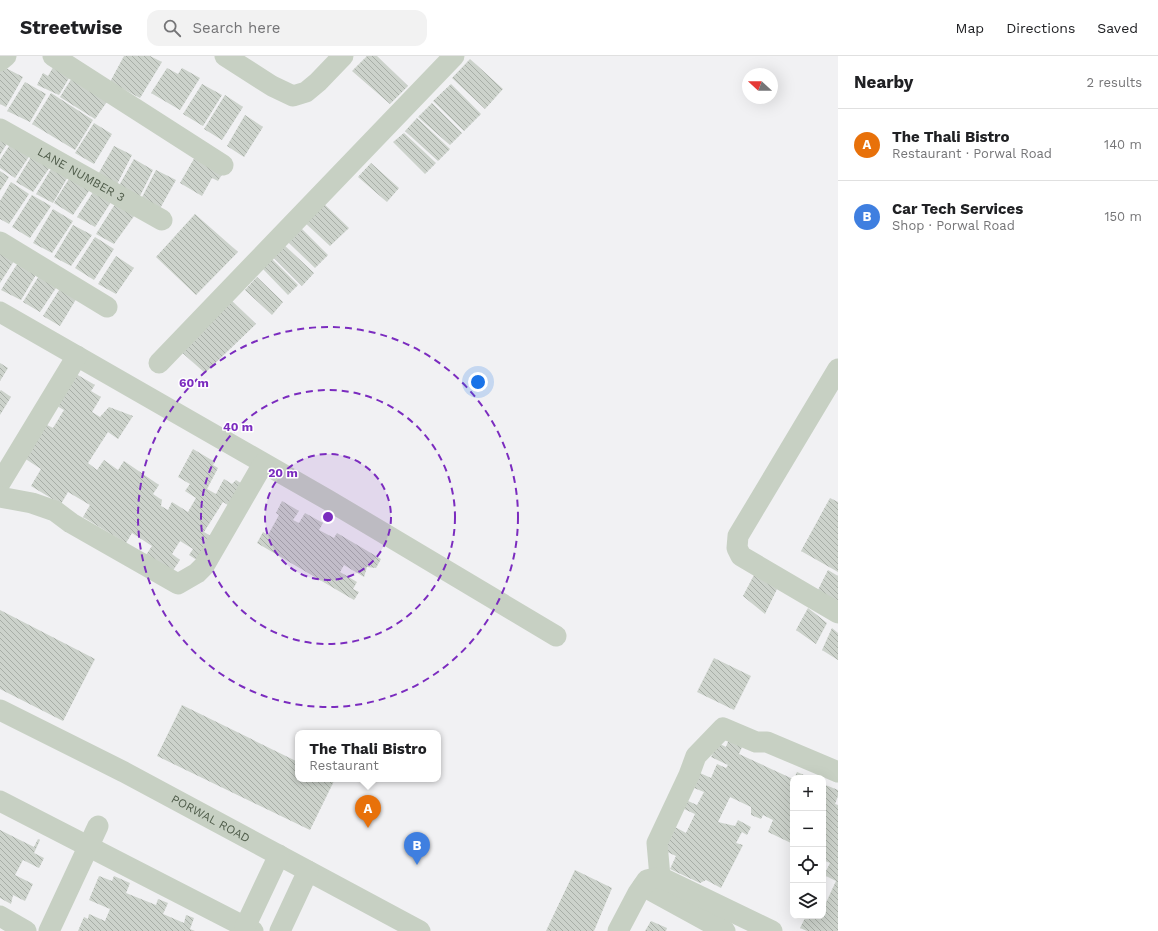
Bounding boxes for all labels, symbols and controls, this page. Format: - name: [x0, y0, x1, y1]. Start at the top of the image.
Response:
- search box: [147, 10, 427, 46]
- text: Streetwise: [20, 16, 123, 39]
- icon: search: [161, 17, 183, 39]
- text: Search here: [193, 19, 280, 37]
- text: Map: [956, 20, 984, 36]
- text: Directions: [1006, 20, 1075, 36]
- text: Saved: [1097, 20, 1138, 36]
- north arrow: [742, 68, 778, 104]
- text: Nearby: [854, 72, 913, 92]
- text: 2 results: [1087, 75, 1142, 90]
- text: The Thali Bistro: [892, 128, 1009, 146]
- text: A: [863, 137, 871, 152]
- text: 140 m: [1104, 137, 1142, 152]
- street label: LANE NUMBER 3: [35, 144, 127, 205]
- text: Restaurant · Porwal Road: [892, 146, 1052, 161]
- text: Car Tech Services: [892, 200, 1023, 218]
- text: B: [863, 209, 871, 224]
- text: 150 m: [1104, 209, 1142, 224]
- text: Shop · Porwal Road: [892, 218, 1015, 233]
- your location: [468, 372, 488, 392]
- text: 60 m: [179, 376, 209, 390]
- text: 40 m: [223, 420, 253, 434]
- text: 20 m: [268, 466, 298, 480]
- centre of rings: [321, 510, 335, 524]
- popup: [295, 730, 441, 782]
- text: The Thali Bistro: [309, 740, 427, 758]
- text: Restaurant: [309, 758, 379, 773]
- map controls: [790, 775, 826, 919]
- button: +: [790, 775, 826, 811]
- street label: PORWAL ROAD: [169, 792, 252, 845]
- pin: A: [355, 795, 381, 828]
- button: −: [790, 811, 826, 847]
- pin: B: [404, 832, 430, 865]
- button: locate: [790, 847, 826, 883]
- button: layers: [790, 883, 826, 919]

